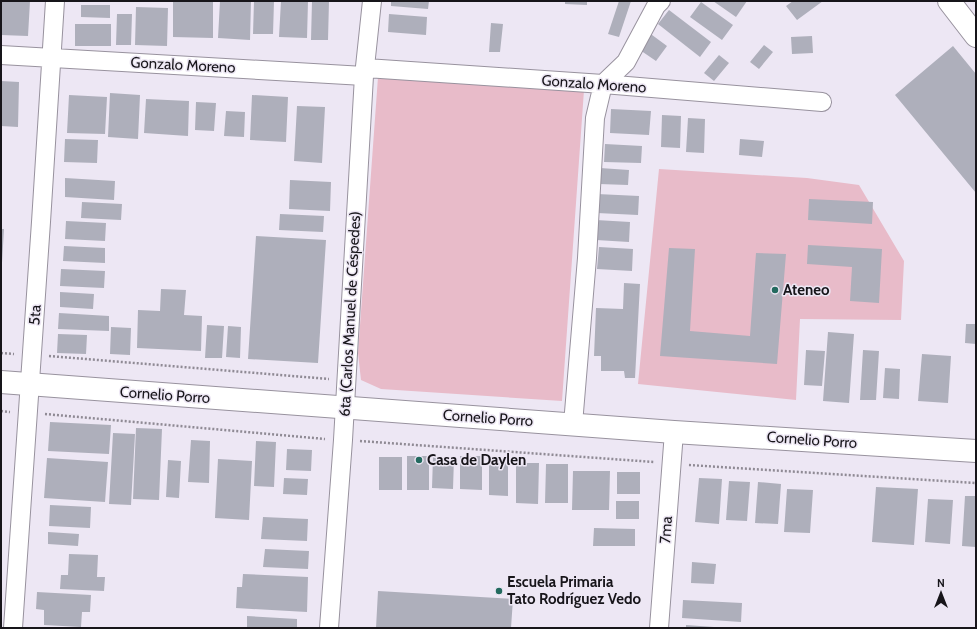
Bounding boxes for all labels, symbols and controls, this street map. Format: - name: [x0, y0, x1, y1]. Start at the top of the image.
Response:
- street label: Gonzalo Moreno: [130, 53, 236, 77]
- street label: Gonzalo Moreno: [541, 71, 647, 97]
- street label: 6ta (Carlos Manuel de Céspedes): [336, 211, 364, 417]
- place label: Ateneo: [783, 281, 830, 299]
- marker: Ateneo: [770, 285, 780, 295]
- street label: 5ta: [25, 303, 45, 326]
- street label: Cornelio Porro: [119, 383, 211, 407]
- street label: Cornelio Porro: [442, 406, 534, 430]
- street label: Cornelio Porro: [766, 428, 858, 452]
- place label: Casa de Daylen: [427, 451, 526, 469]
- marker: Casa de Daylen: [414, 455, 424, 465]
- street label: 7ma: [656, 515, 676, 544]
- place label: Escuela Primaria Tato Rodríguez Vedo: [507, 573, 642, 608]
- north arrow: [921, 573, 961, 613]
- text: N: [937, 576, 945, 590]
- marker: Escuela Primaria Tato Rodríguez Vedo: [494, 586, 504, 596]

